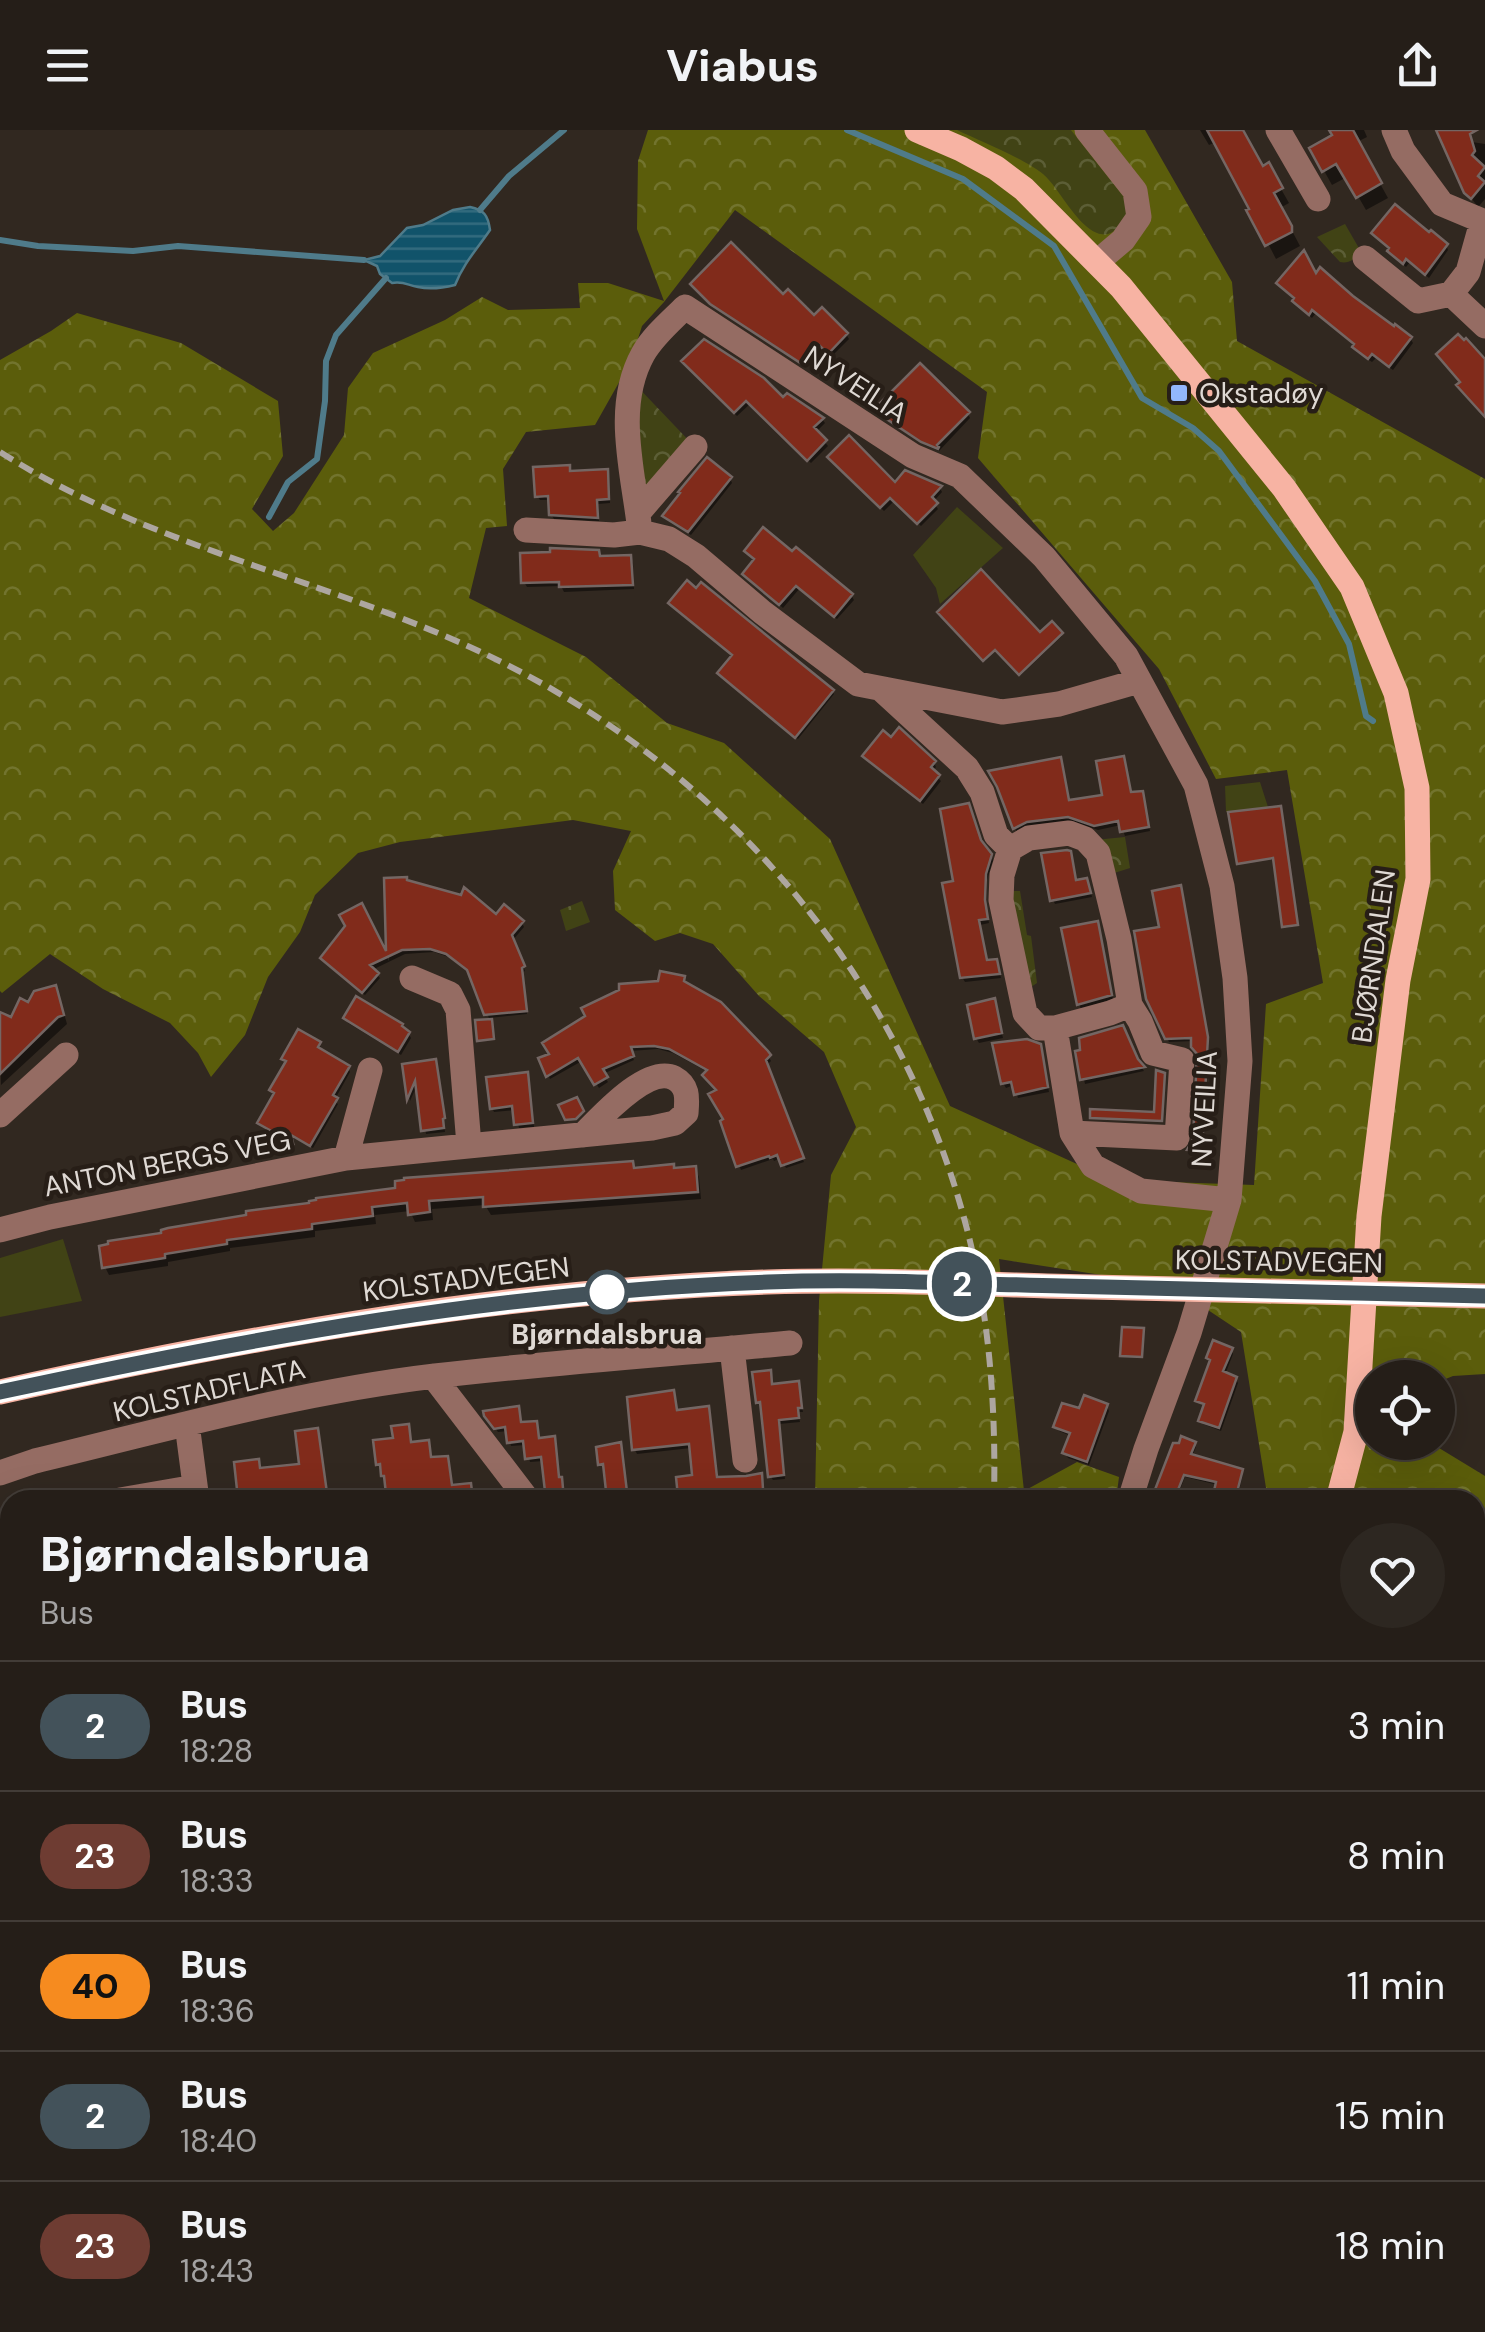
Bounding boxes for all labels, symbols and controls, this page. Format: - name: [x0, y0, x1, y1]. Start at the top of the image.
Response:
- text: Viabus: [666, 36, 819, 95]
- icon: menu: [40, 38, 95, 93]
- icon: share: [1390, 38, 1445, 93]
- street label: NYVEILIA: [797, 337, 915, 432]
- place label: Okstadøy: [1199, 375, 1323, 412]
- marker: Okstadøy: [1168, 382, 1190, 404]
- street label: BJØRNDALEN: [1343, 867, 1404, 1045]
- street label: NYVEILIA: [1183, 1050, 1226, 1168]
- street label: ANTON BERGS VEG: [40, 1121, 294, 1206]
- street label: KOLSTADVEGEN: [1175, 1241, 1383, 1282]
- street label: KOLSTADVEGEN: [361, 1248, 572, 1311]
- line badge: 2: [930, 1252, 994, 1316]
- text: 2: [952, 1261, 972, 1307]
- marker: Bjørndalsbrua: [586, 1271, 628, 1313]
- place label: Bjørndalsbrua: [511, 1316, 703, 1353]
- street label: KOLSTADFLATA: [109, 1350, 309, 1431]
- map controls: [1355, 1360, 1455, 1460]
- button: locate: [1355, 1360, 1455, 1460]
- text: Bjørndalsbrua: [40, 1523, 370, 1586]
- button: heart: [1340, 1523, 1445, 1628]
- text: Bus: [40, 1592, 94, 1634]
- text: Bus: [180, 1680, 248, 1730]
- text: 3 min: [1348, 1701, 1445, 1751]
- text: 2: [85, 1703, 105, 1749]
- text: 18:28: [180, 1730, 253, 1772]
- text: Bus: [180, 1810, 248, 1860]
- text: 8 min: [1347, 1831, 1445, 1881]
- text: 23: [74, 1833, 116, 1879]
- text: 18:33: [180, 1860, 254, 1902]
- text: Bus: [180, 1940, 248, 1990]
- text: 11 min: [1346, 1961, 1445, 2011]
- text: 40: [71, 1963, 119, 2009]
- text: 18:36: [180, 1990, 255, 2032]
- text: Bus: [180, 2070, 248, 2120]
- text: 15 min: [1335, 2091, 1445, 2141]
- text: 2: [85, 2093, 105, 2139]
- text: 18:40: [180, 2120, 257, 2162]
- text: Bus: [180, 2200, 248, 2250]
- text: 18 min: [1335, 2221, 1445, 2271]
- text: 23: [74, 2223, 116, 2269]
- text: 18:43: [180, 2250, 254, 2292]

